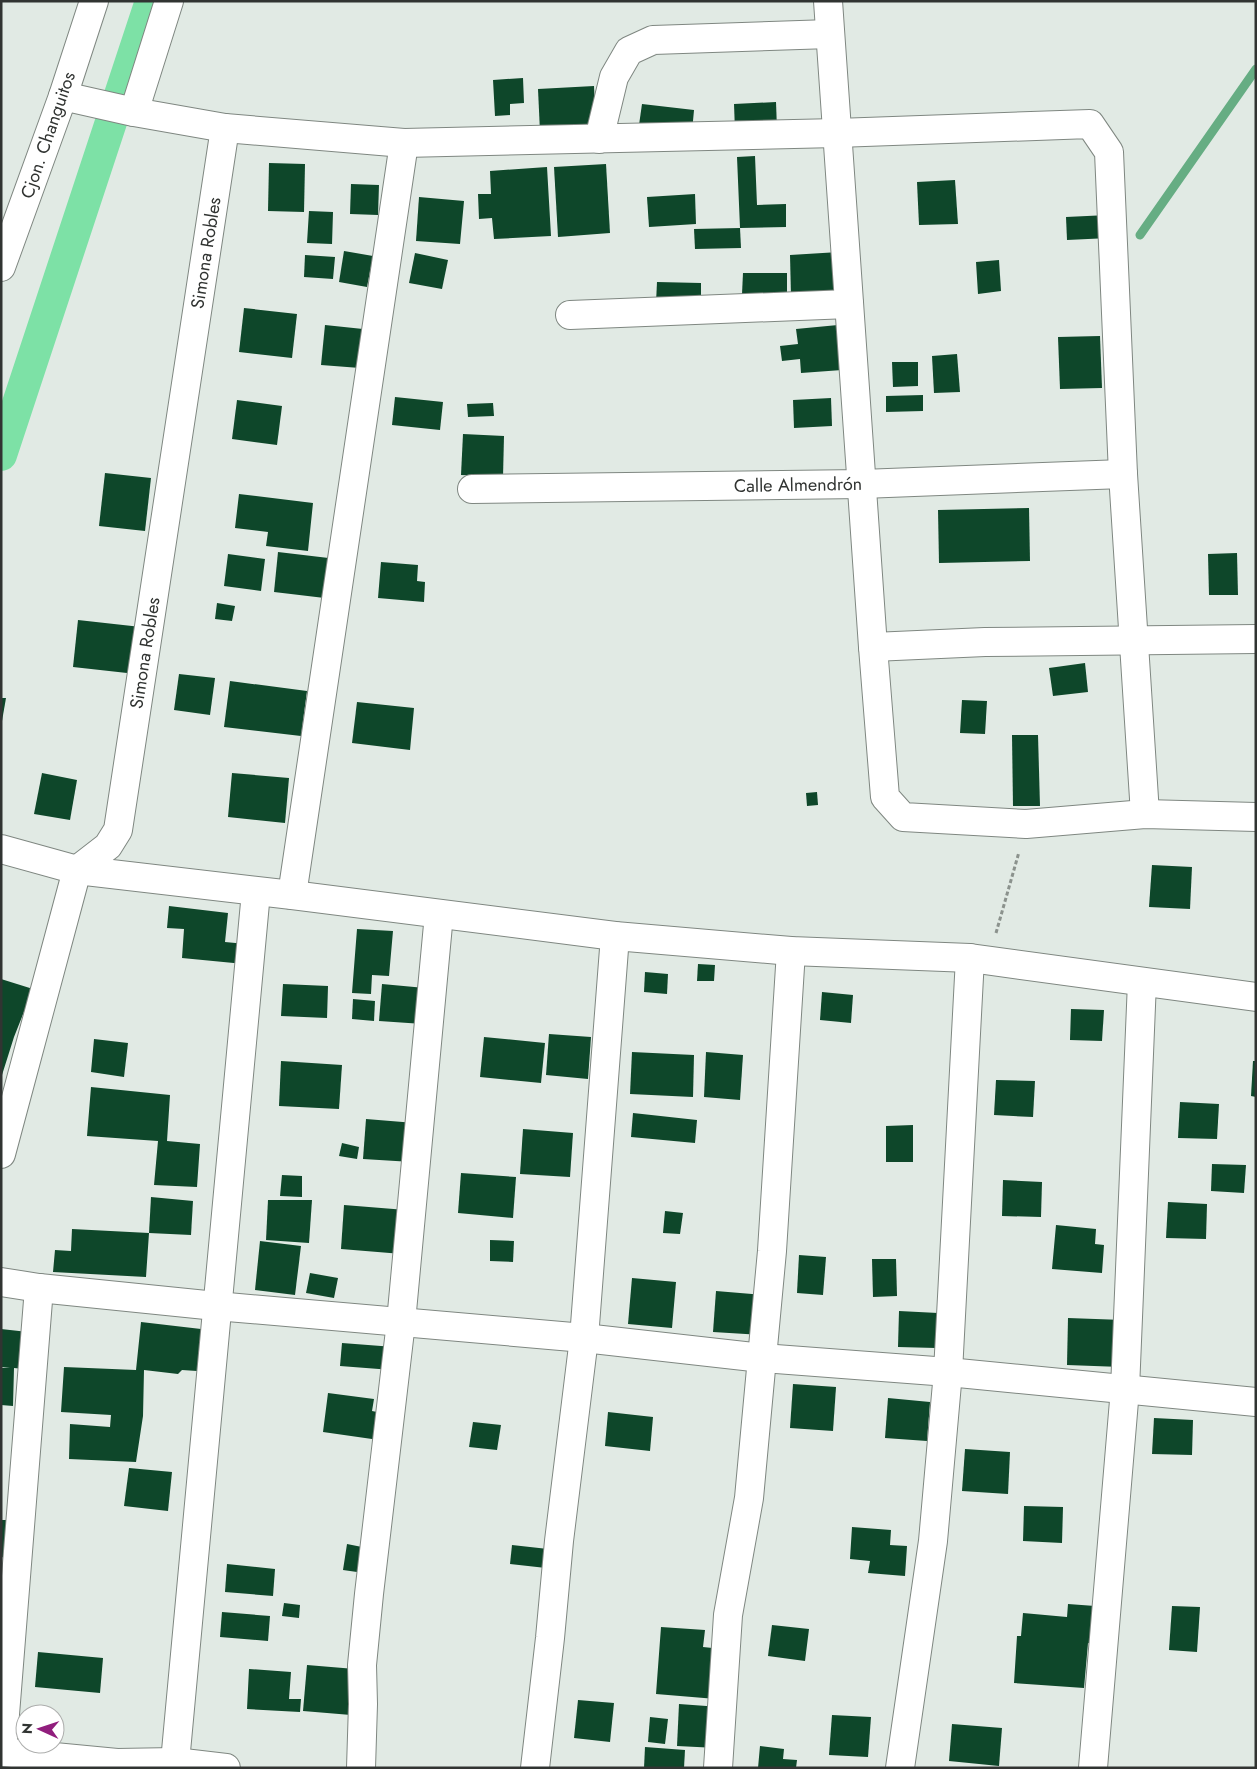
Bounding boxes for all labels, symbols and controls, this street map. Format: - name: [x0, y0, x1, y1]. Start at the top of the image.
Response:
- street label: Cjon. Changuitos: [14, 68, 82, 202]
- street label: Simona Robles: [184, 195, 228, 311]
- street label: Calle Almendrón: [734, 471, 862, 499]
- street label: Simona Robles: [123, 595, 167, 711]
- north arrow: [15, 1704, 65, 1754]
- text: N: [17, 1722, 37, 1734]

